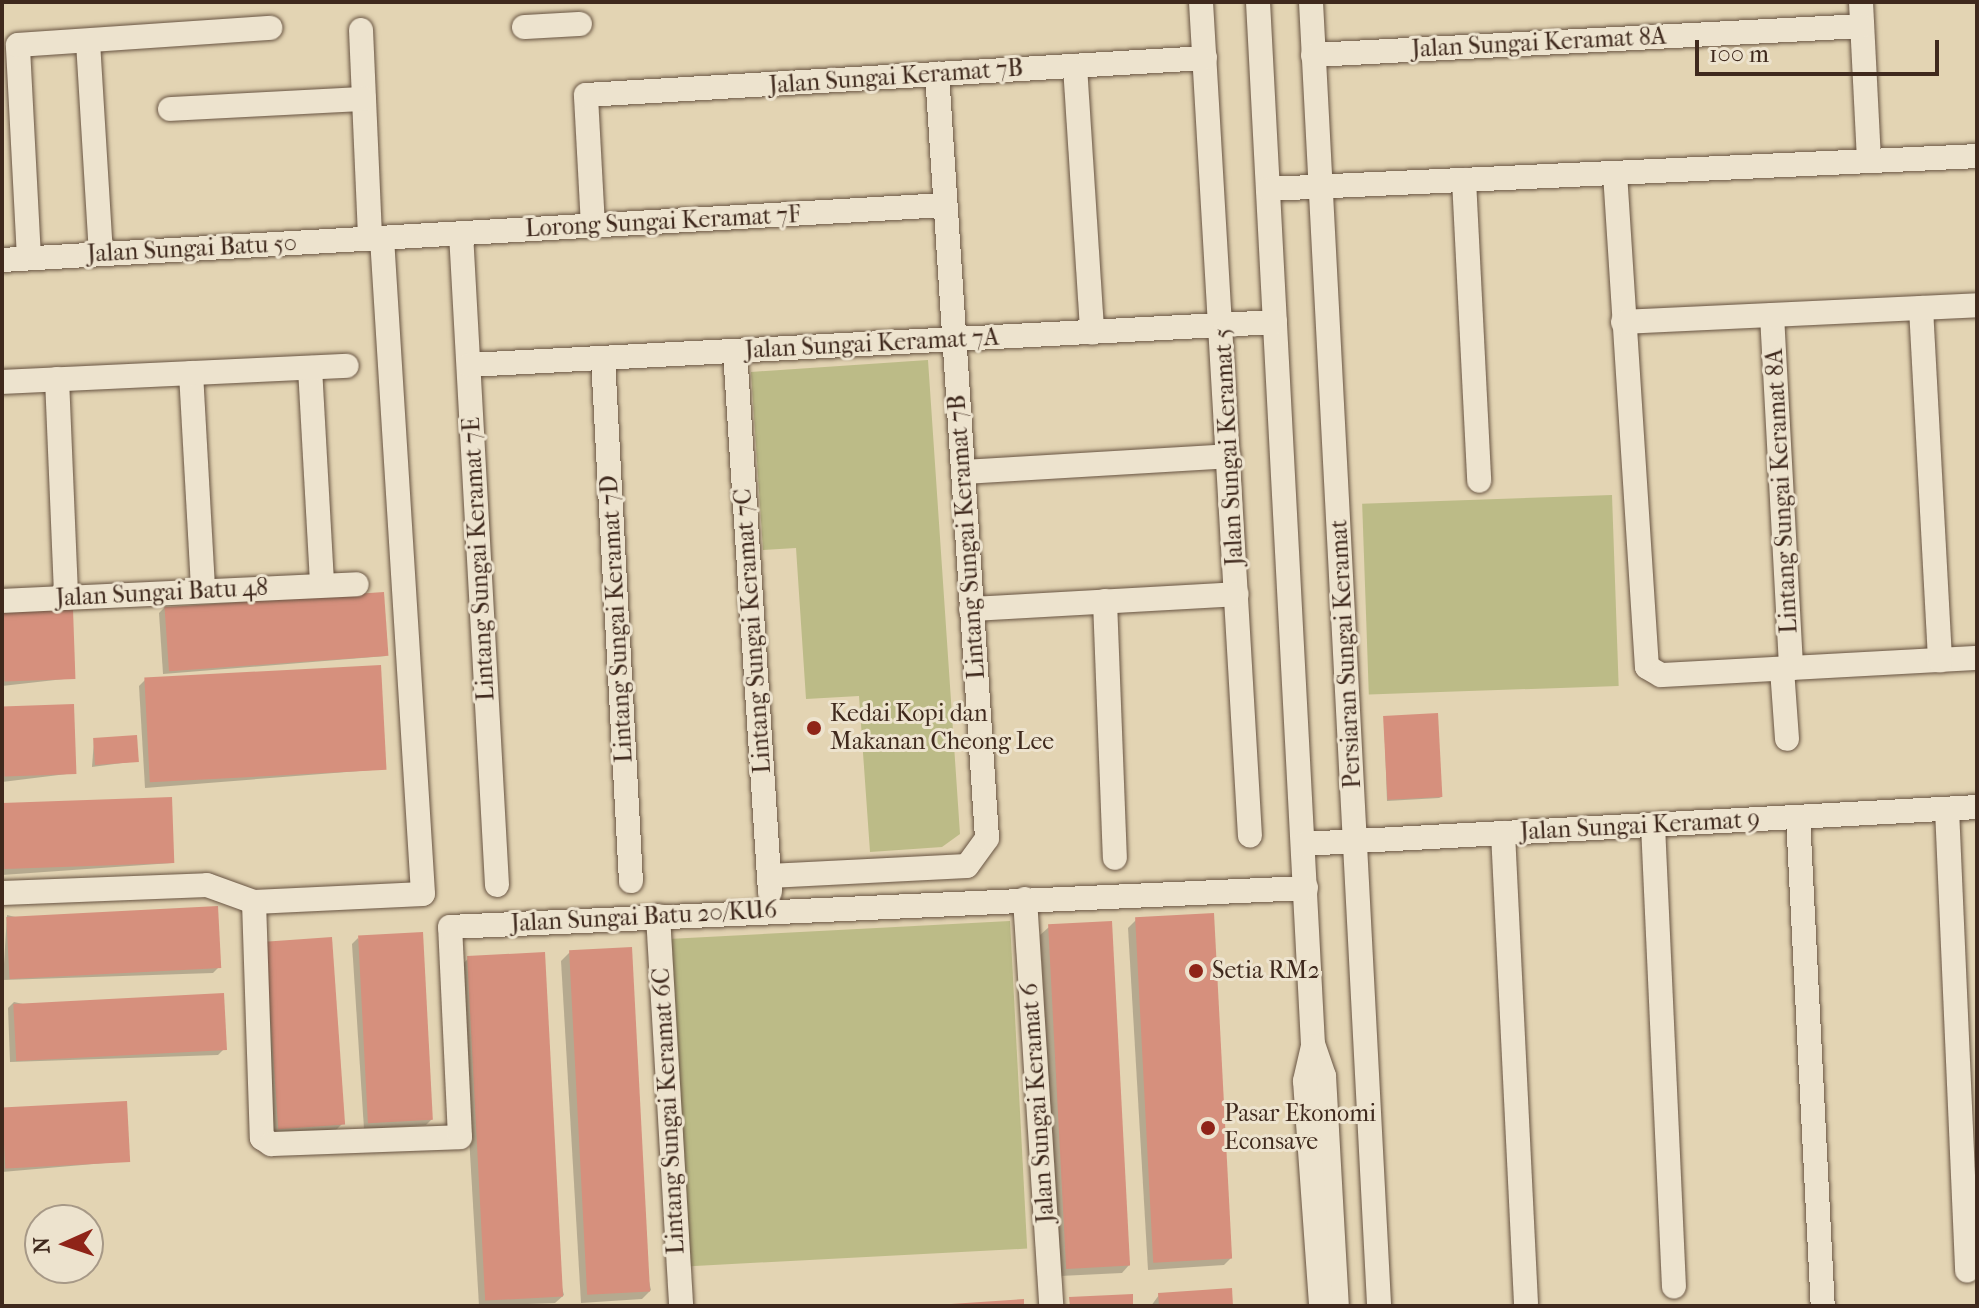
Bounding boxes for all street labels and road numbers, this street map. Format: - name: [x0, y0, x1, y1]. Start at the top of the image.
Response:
- street label: Jalan Sungai Keramat 8A: [1411, 22, 1667, 64]
- street label: Jalan Sungai Keramat 7B: [768, 54, 1024, 100]
- street label: Lorong Sungai Keramat 7F: [524, 200, 802, 244]
- street label: Jalan Sungai Batu 50: [86, 229, 298, 269]
- street label: Jalan Sungai Keramat 7A: [744, 323, 1000, 365]
- street label: Jalan Sungai Keramat 5: [1208, 328, 1250, 566]
- street label: Lintang Sungai Keramat 8A: [1760, 348, 1804, 634]
- street label: Lintang Sungai Keramat 7B: [943, 394, 991, 680]
- street label: Lintang Sungai Keramat 7E: [457, 416, 501, 702]
- street label: Lintang Sungai Keramat 7D: [595, 475, 639, 763]
- street label: Lintang Sungai Keramat 7C: [729, 488, 777, 774]
- street label: Persiaran Sungai Keramat: [1325, 519, 1367, 789]
- street label: Jalan Sungai Batu 48: [55, 573, 269, 613]
- street label: Jalan Sungai Keramat 9: [1519, 805, 1761, 847]
- street label: Jalan Sungai Batu 20/KU6: [510, 896, 778, 938]
- street label: Lintang Sungai Keramat 6C: [647, 967, 691, 1255]
- street label: Jalan Sungai Keramat 6: [1015, 982, 1061, 1224]

